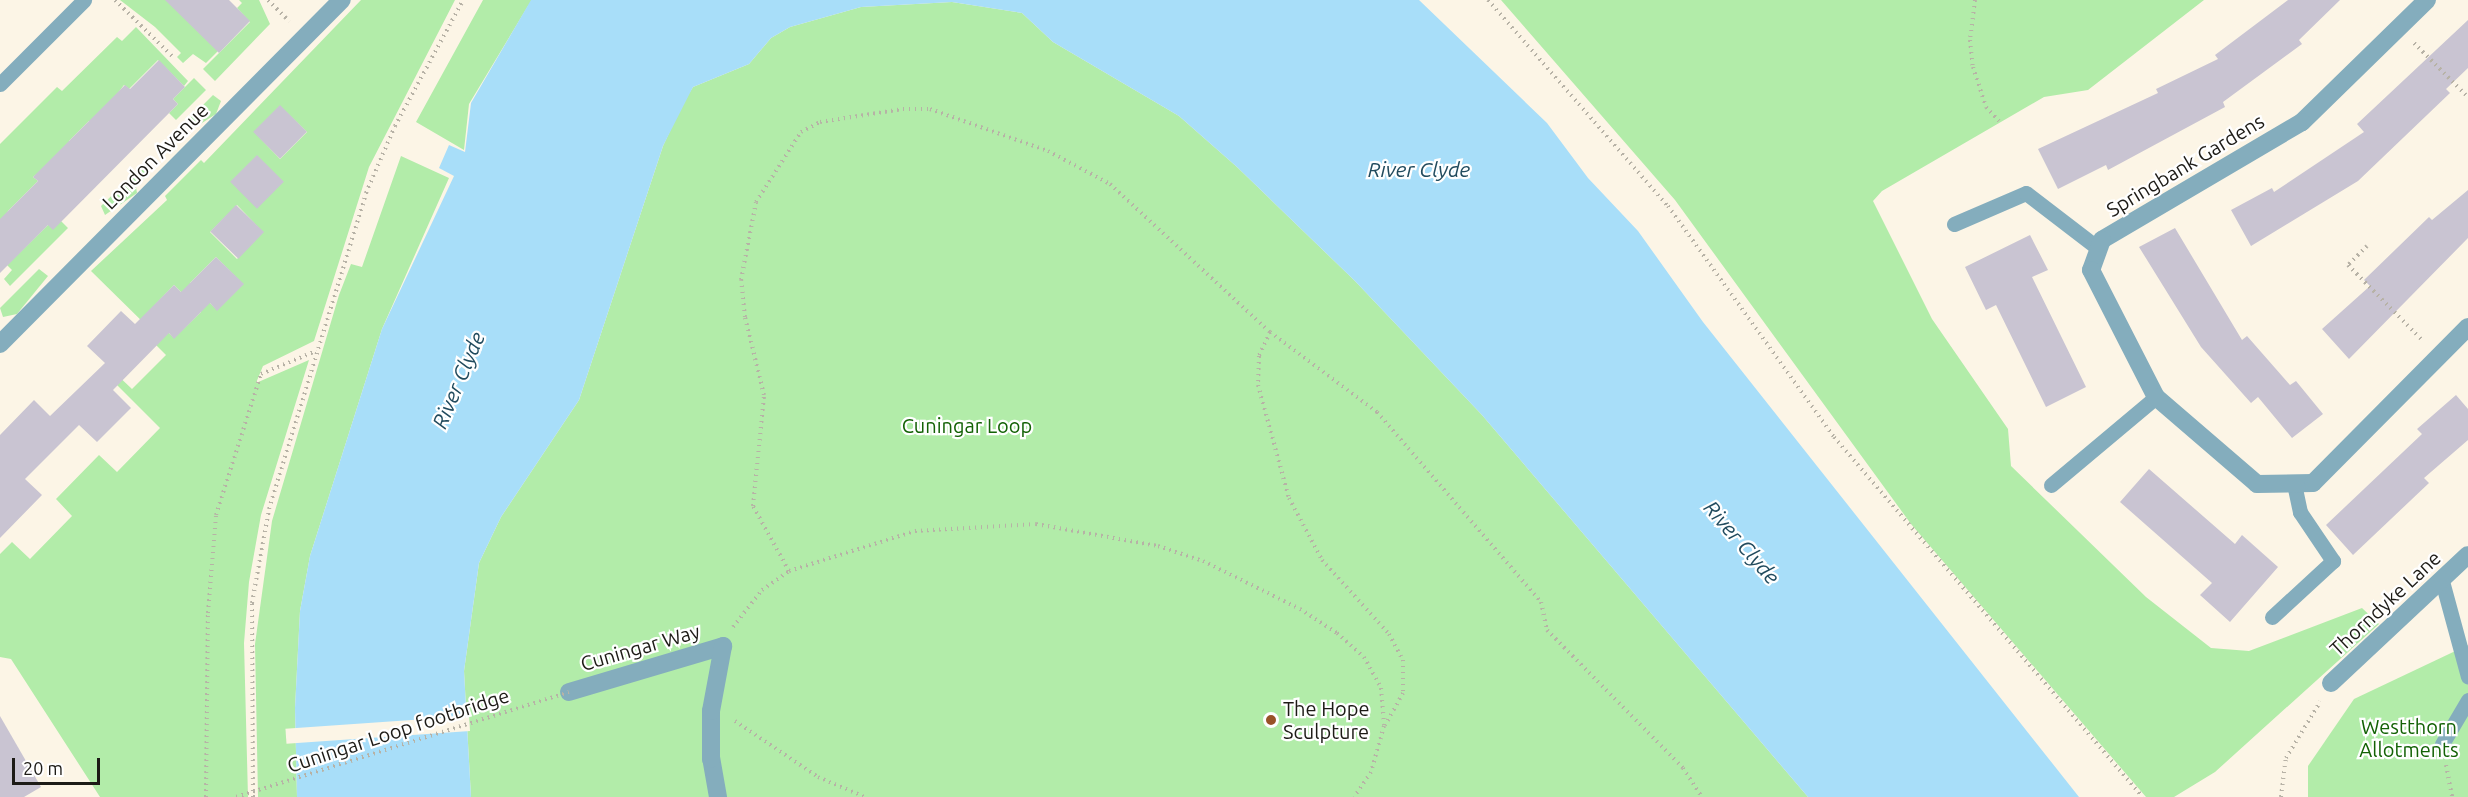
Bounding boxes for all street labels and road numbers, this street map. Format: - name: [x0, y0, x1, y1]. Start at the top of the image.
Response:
- street label: London Avenue: [97, 98, 213, 214]
- street label: Springbank Gardens: [2102, 108, 2268, 222]
- street label: Thorndyke Lane: [2325, 545, 2445, 661]
- street label: Cuningar Way: [578, 618, 702, 676]
- street label: Cuningar Loop footbridge: [284, 683, 512, 777]

